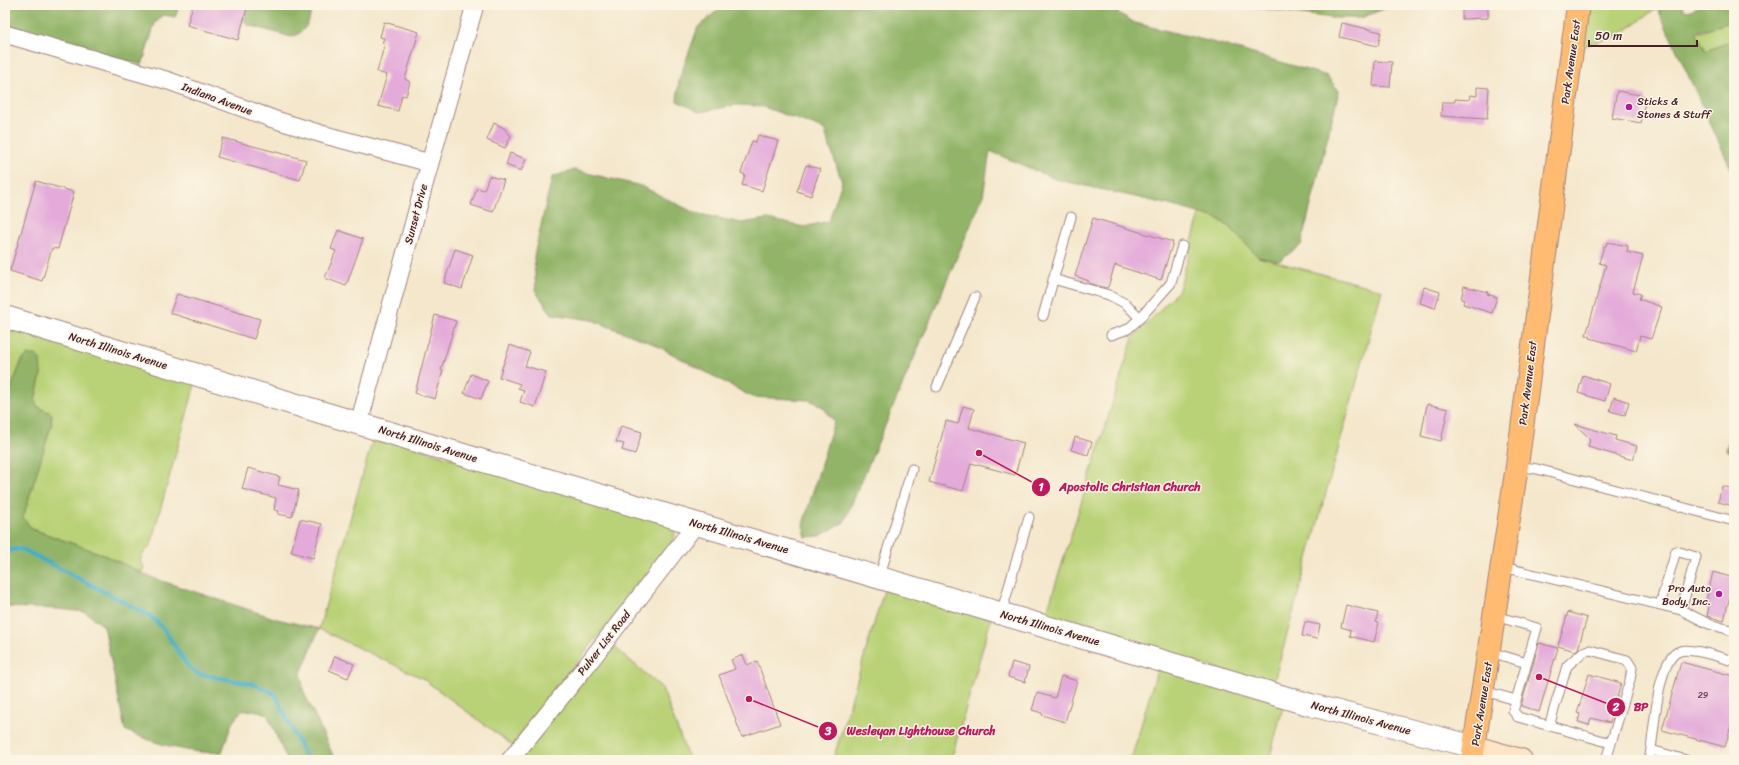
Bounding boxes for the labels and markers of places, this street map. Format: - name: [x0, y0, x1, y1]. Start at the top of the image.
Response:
- place label: Sticks & Stones & Stuff: [1637, 92, 1713, 124]
- marker: Sticks & Stones & Stuff: [1624, 102, 1634, 112]
- callout: Apostolic Christian Church: [1031, 475, 1208, 499]
- place label: Pro Auto Body, Inc.: [1662, 579, 1712, 611]
- marker: Pro Auto Body, Inc.: [1714, 589, 1724, 599]
- callout: BP: [1606, 695, 1657, 719]
- callout: Wesleyan Lighthouse Church: [818, 719, 1004, 743]

